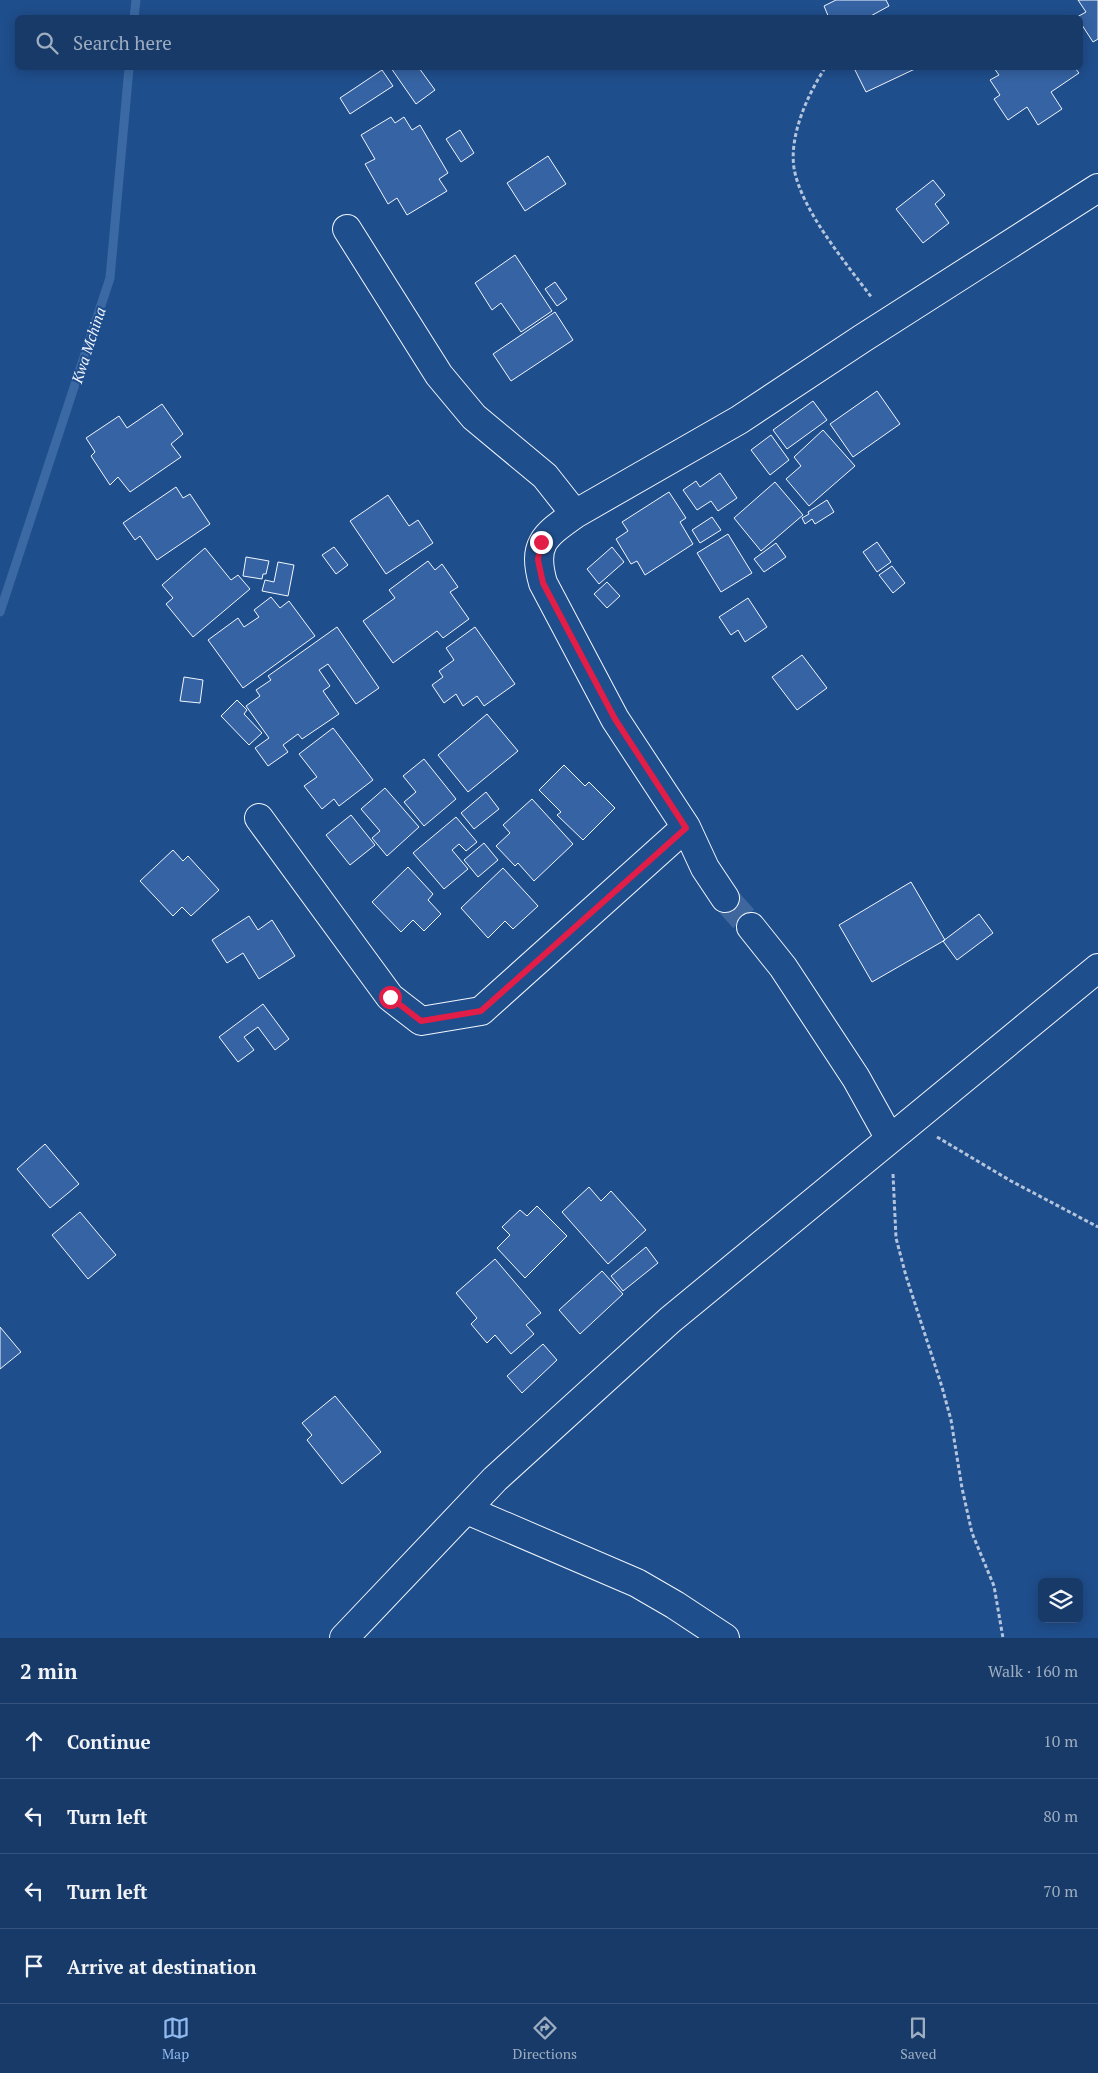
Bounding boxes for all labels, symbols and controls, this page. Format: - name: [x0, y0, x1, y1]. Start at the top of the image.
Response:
- search box: [15, 15, 1083, 70]
- icon: search: [33, 29, 61, 57]
- text: Search here: [73, 30, 172, 55]
- water label: Kwa Mchina: [66, 304, 110, 386]
- route end: [530, 531, 553, 554]
- route start: [379, 986, 402, 1009]
- map controls: [1038, 1578, 1083, 1623]
- button: layers: [1038, 1578, 1083, 1623]
- text: 2 min: [20, 1657, 77, 1685]
- text: Walk · 160 m: [988, 1660, 1078, 1682]
- icon: ahead: [20, 1727, 48, 1755]
- text: Continue: [67, 1729, 151, 1754]
- text: 10 m: [1043, 1730, 1078, 1752]
- icon: left: [20, 1802, 48, 1830]
- text: Turn left: [67, 1804, 148, 1829]
- text: 80 m: [1043, 1805, 1078, 1827]
- icon: left: [20, 1877, 48, 1905]
- text: Turn left: [67, 1879, 148, 1904]
- text: 70 m: [1043, 1880, 1078, 1902]
- icon: arrive: [20, 1952, 48, 1980]
- text: Arrive at destination: [67, 1954, 256, 1979]
- tab: Map: [162, 2014, 190, 2063]
- tab: Directions: [513, 2014, 577, 2063]
- tab: Saved: [900, 2014, 936, 2063]

